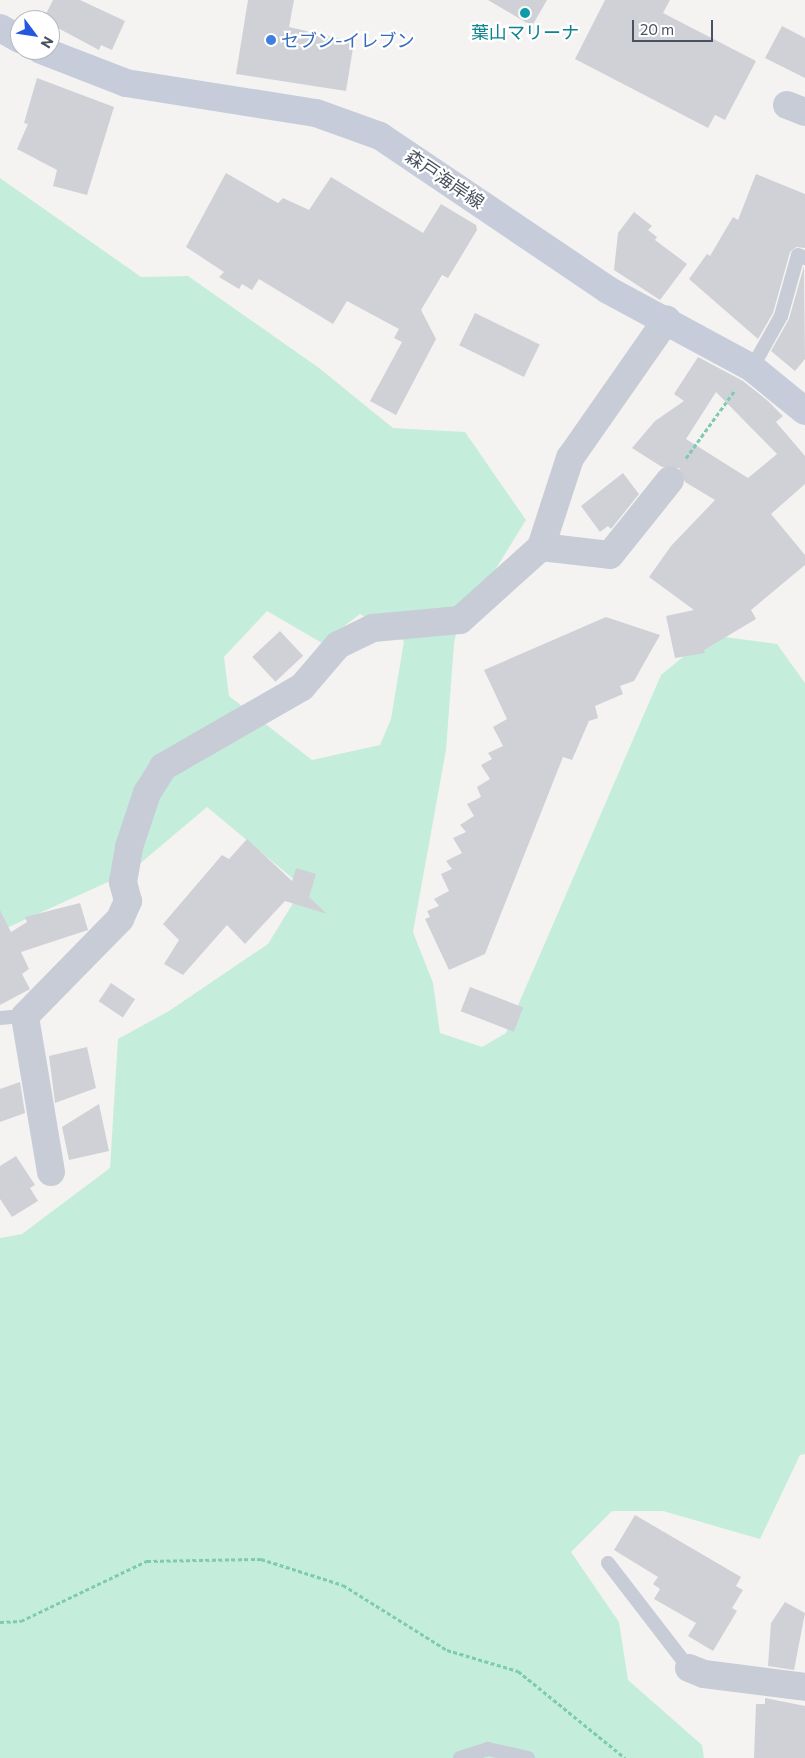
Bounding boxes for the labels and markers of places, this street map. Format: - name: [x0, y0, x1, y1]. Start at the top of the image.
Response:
- marker: 葉山マリーナ: [519, 7, 531, 19]
- place label: 葉山マリーナ: [471, 21, 579, 43]
- place label: セブン-イレブン: [281, 29, 415, 51]
- marker: セブン-イレブン: [265, 34, 277, 46]

